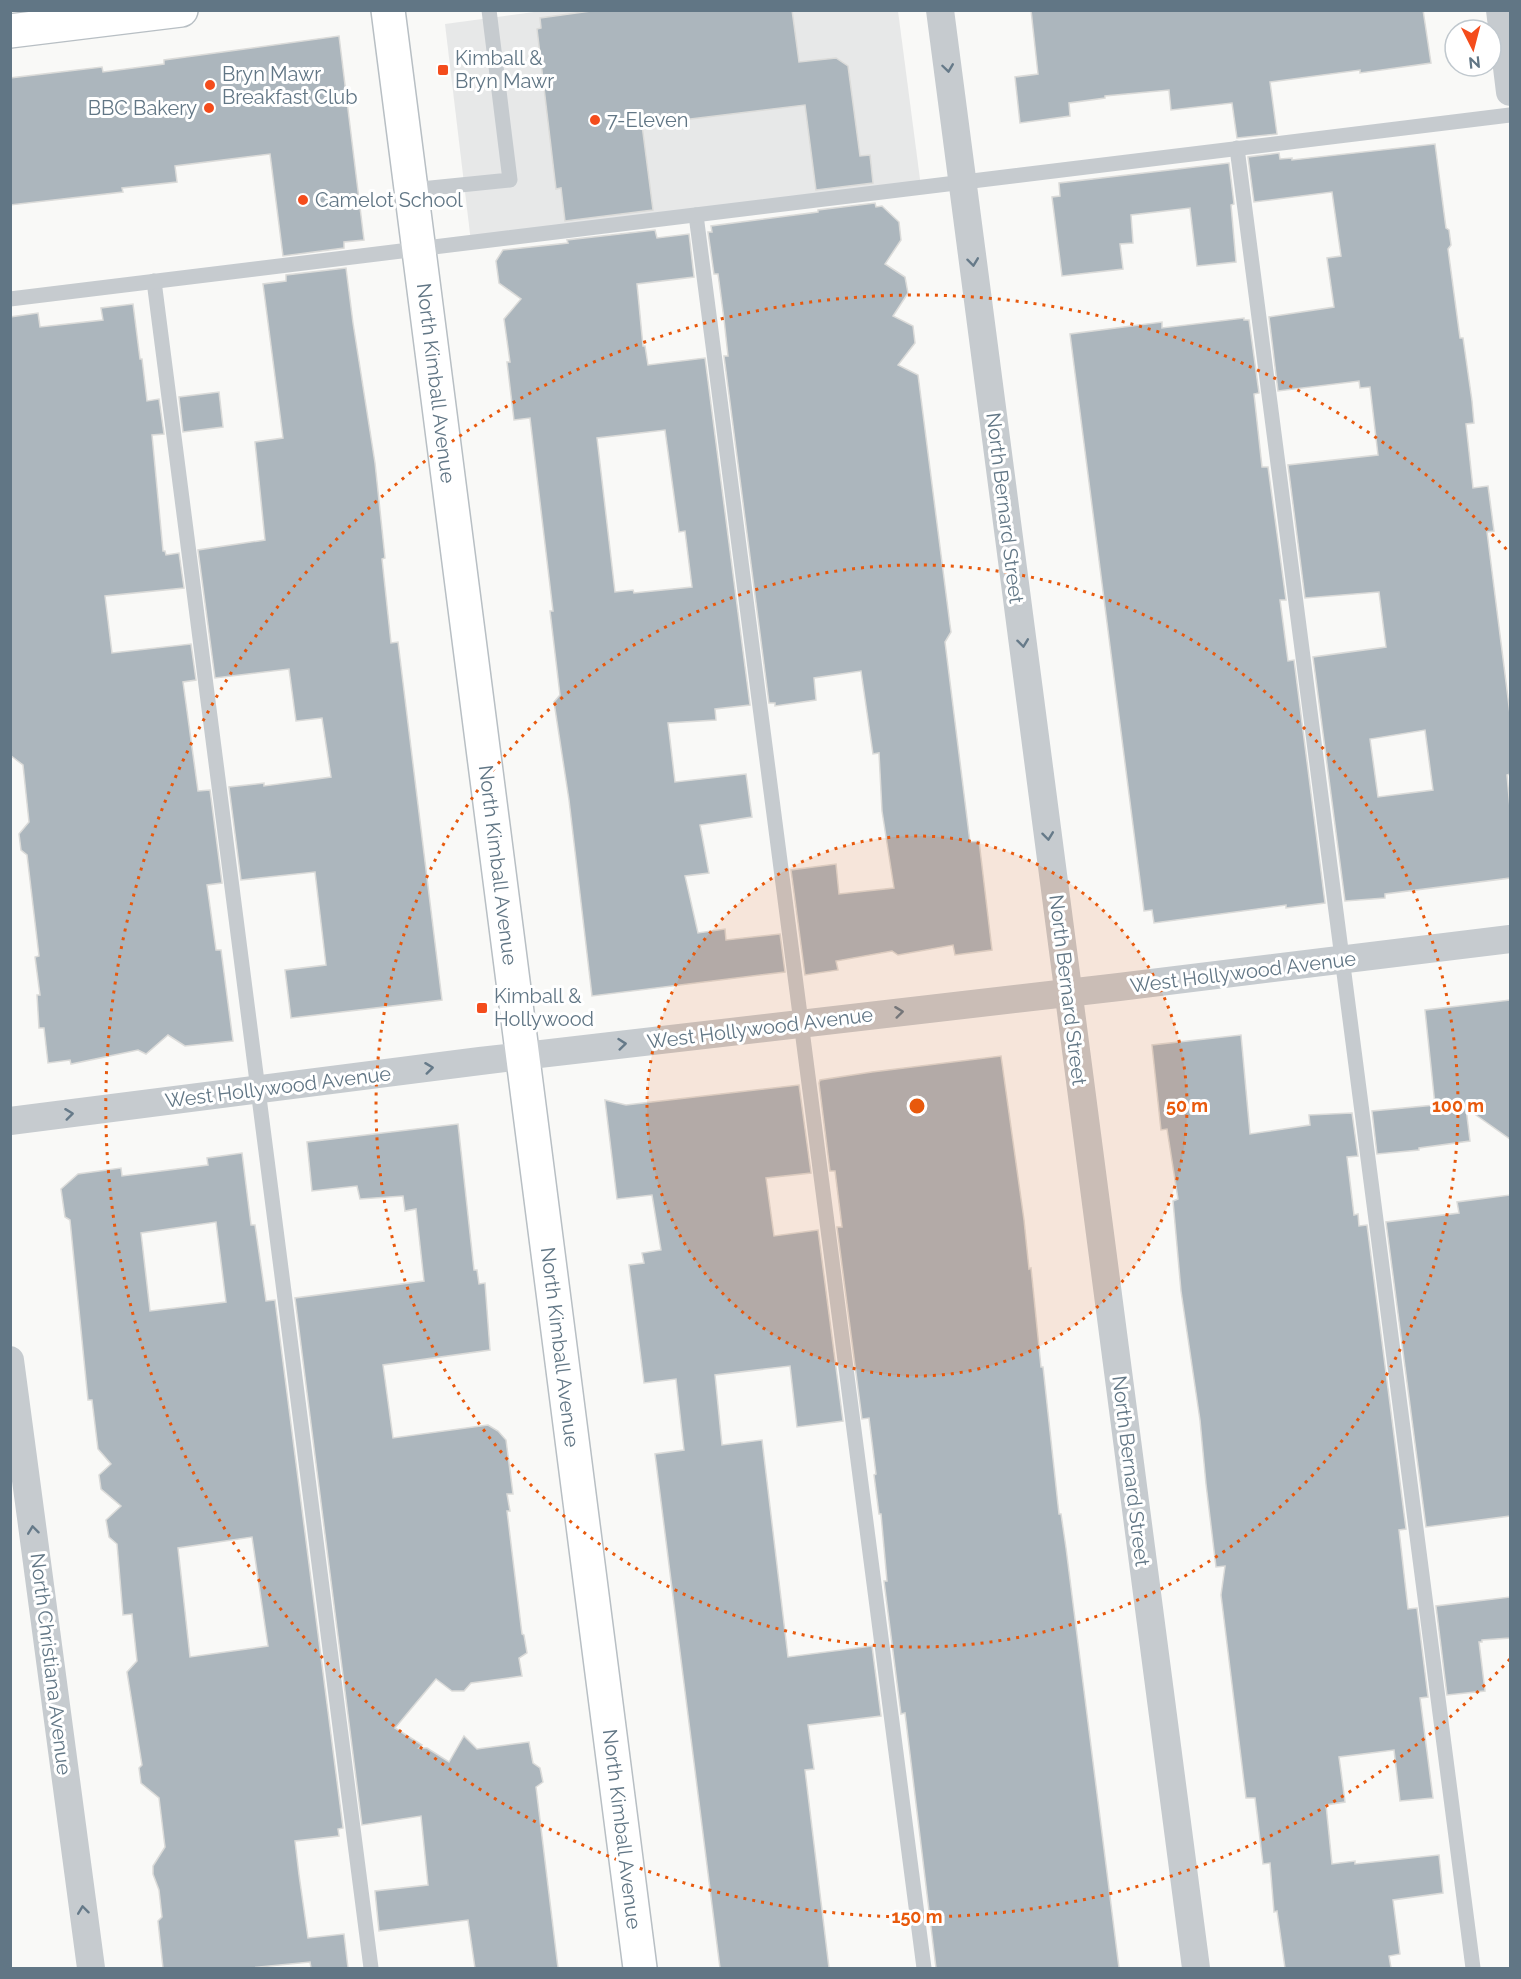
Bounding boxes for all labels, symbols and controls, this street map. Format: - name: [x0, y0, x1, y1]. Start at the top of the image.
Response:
- north arrow: [1443, 18, 1503, 78]
- place label: Kimball & Bryn Mawr: [455, 46, 554, 93]
- text: N: [1467, 52, 1482, 73]
- place label: Bryn Mawr Breakfast Club: [222, 62, 358, 109]
- marker: Kimball & Bryn Mawr: [436, 63, 450, 77]
- one-way arrow: [941, 64, 953, 73]
- marker: Bryn Mawr Breakfast Club: [203, 78, 217, 92]
- place label: BBC Bakery: [88, 96, 197, 120]
- marker: BBC Bakery: [202, 101, 216, 115]
- place label: 7-Eleven: [607, 108, 688, 132]
- marker: 7-Eleven: [588, 113, 602, 127]
- place label: Camelot School: [315, 188, 463, 212]
- marker: Camelot School: [296, 193, 310, 207]
- one-way arrow: [966, 257, 979, 266]
- street label: North Kimball Avenue: [412, 282, 460, 485]
- street label: North Bernard Street: [981, 411, 1029, 605]
- one-way arrow: [1016, 638, 1028, 647]
- street label: North Kimball Avenue: [474, 764, 522, 967]
- one-way arrow: [1041, 831, 1053, 841]
- street label: North Bernard Street: [1044, 893, 1092, 1087]
- street label: West Hollywood Avenue: [1129, 946, 1358, 998]
- place label: Kimball & Hollywood: [494, 984, 594, 1031]
- marker: Kimball & Hollywood: [475, 1001, 489, 1015]
- street label: West Hollywood Avenue: [646, 1002, 875, 1054]
- one-way arrow: [895, 1007, 904, 1019]
- one-way arrow: [618, 1038, 627, 1051]
- street label: West Hollywood Avenue: [164, 1061, 393, 1113]
- one-way arrow: [424, 1062, 433, 1074]
- text: 50 m: [1166, 1095, 1208, 1116]
- text: 100 m: [1432, 1095, 1484, 1116]
- centre of rings: [907, 1096, 927, 1116]
- one-way arrow: [64, 1108, 73, 1120]
- street label: North Kimball Avenue: [536, 1246, 584, 1449]
- street label: North Bernard Street: [1107, 1374, 1155, 1568]
- one-way arrow: [27, 1525, 39, 1534]
- street label: North Christiana Avenue: [25, 1552, 77, 1777]
- street label: North Kimball Avenue: [598, 1728, 646, 1931]
- one-way arrow: [77, 1906, 90, 1915]
- text: 150 m: [892, 1906, 943, 1927]

